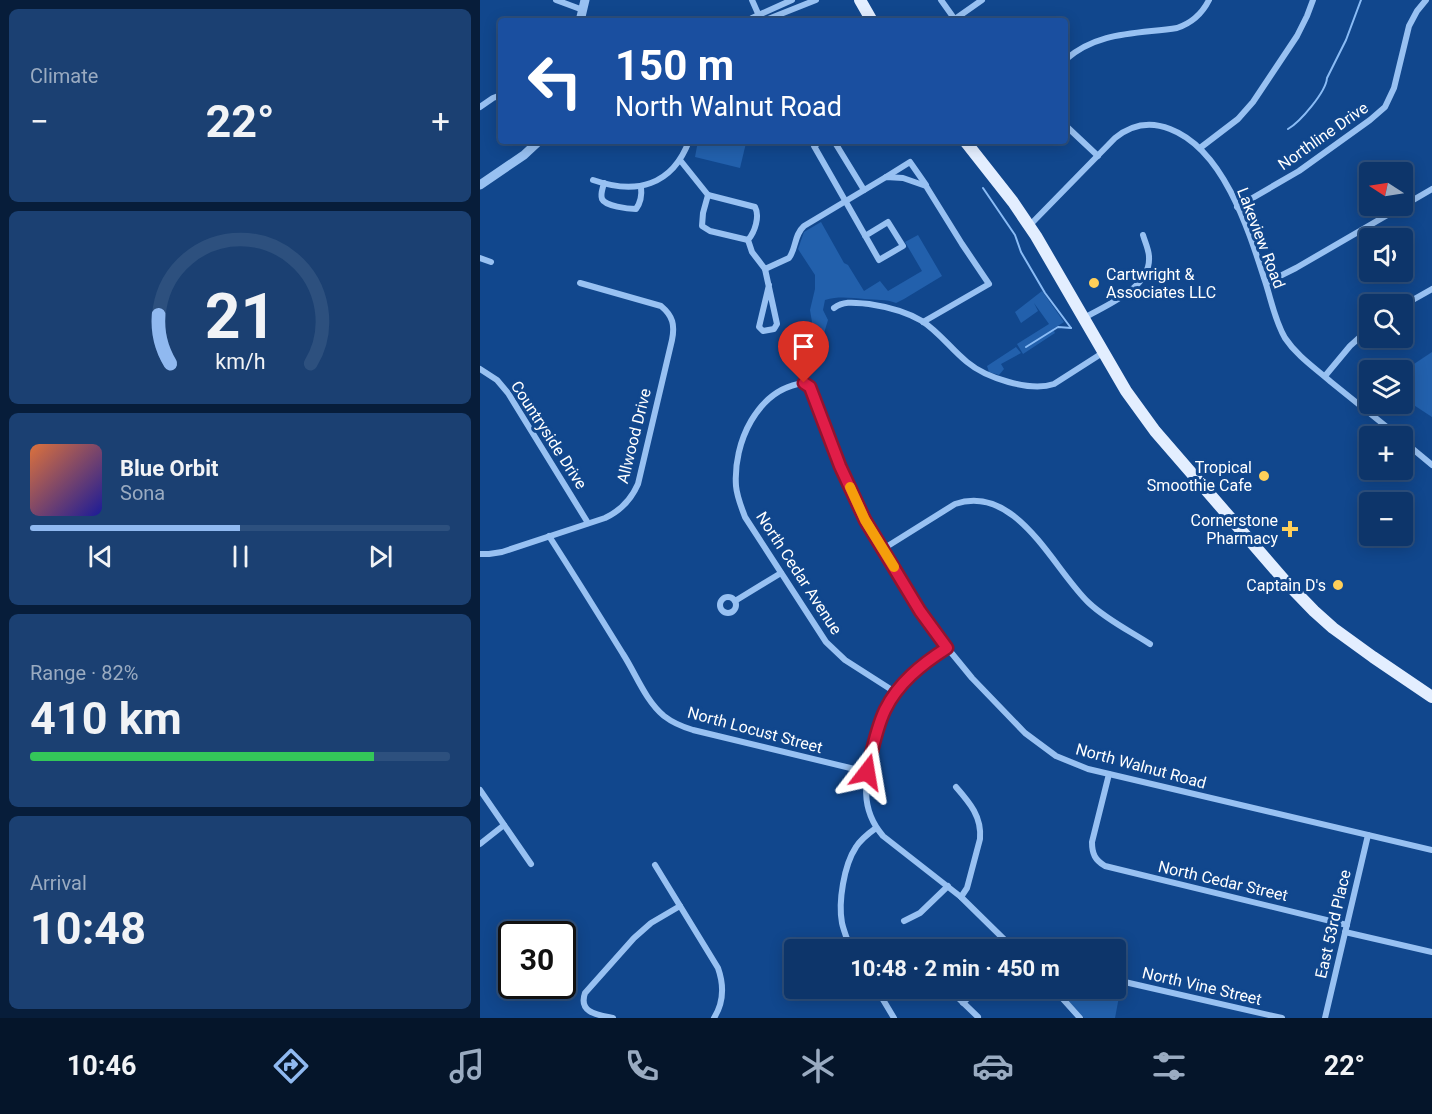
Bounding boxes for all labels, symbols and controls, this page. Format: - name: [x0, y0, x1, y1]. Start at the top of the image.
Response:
- text: 150 m: [615, 41, 734, 90]
- icon: left: [516, 42, 594, 120]
- text: Climate: [30, 64, 98, 88]
- text: North Walnut Road: [615, 91, 842, 123]
- text: 22°: [205, 95, 275, 148]
- street label: Northline Drive: [1274, 98, 1372, 174]
- text: −: [30, 102, 49, 141]
- text: +: [431, 102, 450, 141]
- north arrow: [1359, 162, 1413, 216]
- map controls: [1359, 162, 1413, 546]
- street label: Lakeview Road: [1233, 185, 1289, 291]
- button: sound: [1359, 228, 1413, 282]
- place label: Cartwright & Associates LLC: [1106, 265, 1216, 302]
- marker: Cartwright & Associates LLC: [1087, 276, 1101, 290]
- text: 21: [204, 280, 276, 353]
- button: search: [1359, 294, 1413, 348]
- pin: [778, 321, 829, 383]
- icon: arrive: [787, 330, 820, 363]
- text: km/h: [215, 350, 265, 375]
- button: layers: [1359, 360, 1413, 414]
- street label: Countryside Drive: [507, 377, 591, 493]
- street label: Allwood Drive: [613, 386, 655, 486]
- button: +: [1359, 426, 1413, 480]
- text: Blue Orbit: [120, 456, 218, 481]
- place label: Tropical Smoothie Cafe: [1147, 458, 1252, 495]
- marker: Tropical Smoothie Cafe: [1257, 469, 1271, 483]
- text: Sona: [120, 481, 165, 505]
- button: −: [1359, 492, 1413, 546]
- street label: North Cedar Avenue: [752, 508, 846, 638]
- place label: Cornerstone Pharmacy: [1191, 511, 1278, 548]
- marker: Cornerstone Pharmacy: [1283, 522, 1297, 536]
- icon: previous: [84, 540, 117, 573]
- icon: pause: [224, 540, 257, 573]
- icon: next: [364, 540, 397, 573]
- place label: Captain D's: [1246, 576, 1326, 595]
- marker: Captain D's: [1331, 578, 1345, 592]
- text: Range · 82%: [30, 661, 138, 685]
- text: 410 km: [30, 692, 182, 745]
- street label: North Locust Street: [685, 703, 825, 757]
- street label: North Walnut Road: [1074, 739, 1208, 793]
- position arrow: [835, 740, 899, 804]
- street label: North Cedar Street: [1156, 857, 1290, 905]
- street label: East 53rd Place: [1311, 868, 1355, 980]
- text: Arrival: [30, 871, 87, 895]
- text: 10:48: [30, 902, 146, 955]
- speed limit sign: 30: [498, 921, 576, 999]
- text: 10:48 · 2 min · 450 m: [850, 956, 1060, 981]
- street label: North Vine Street: [1140, 963, 1264, 1009]
- icon: directions: [270, 1045, 312, 1087]
- icon: music: [446, 1045, 488, 1087]
- icon: phone: [621, 1045, 663, 1087]
- icon: climate: [797, 1045, 839, 1087]
- icon: car: [972, 1045, 1014, 1087]
- icon: filters: [1148, 1045, 1190, 1087]
- text: 10:46: [67, 1050, 136, 1082]
- text: 22°: [1324, 1050, 1365, 1082]

